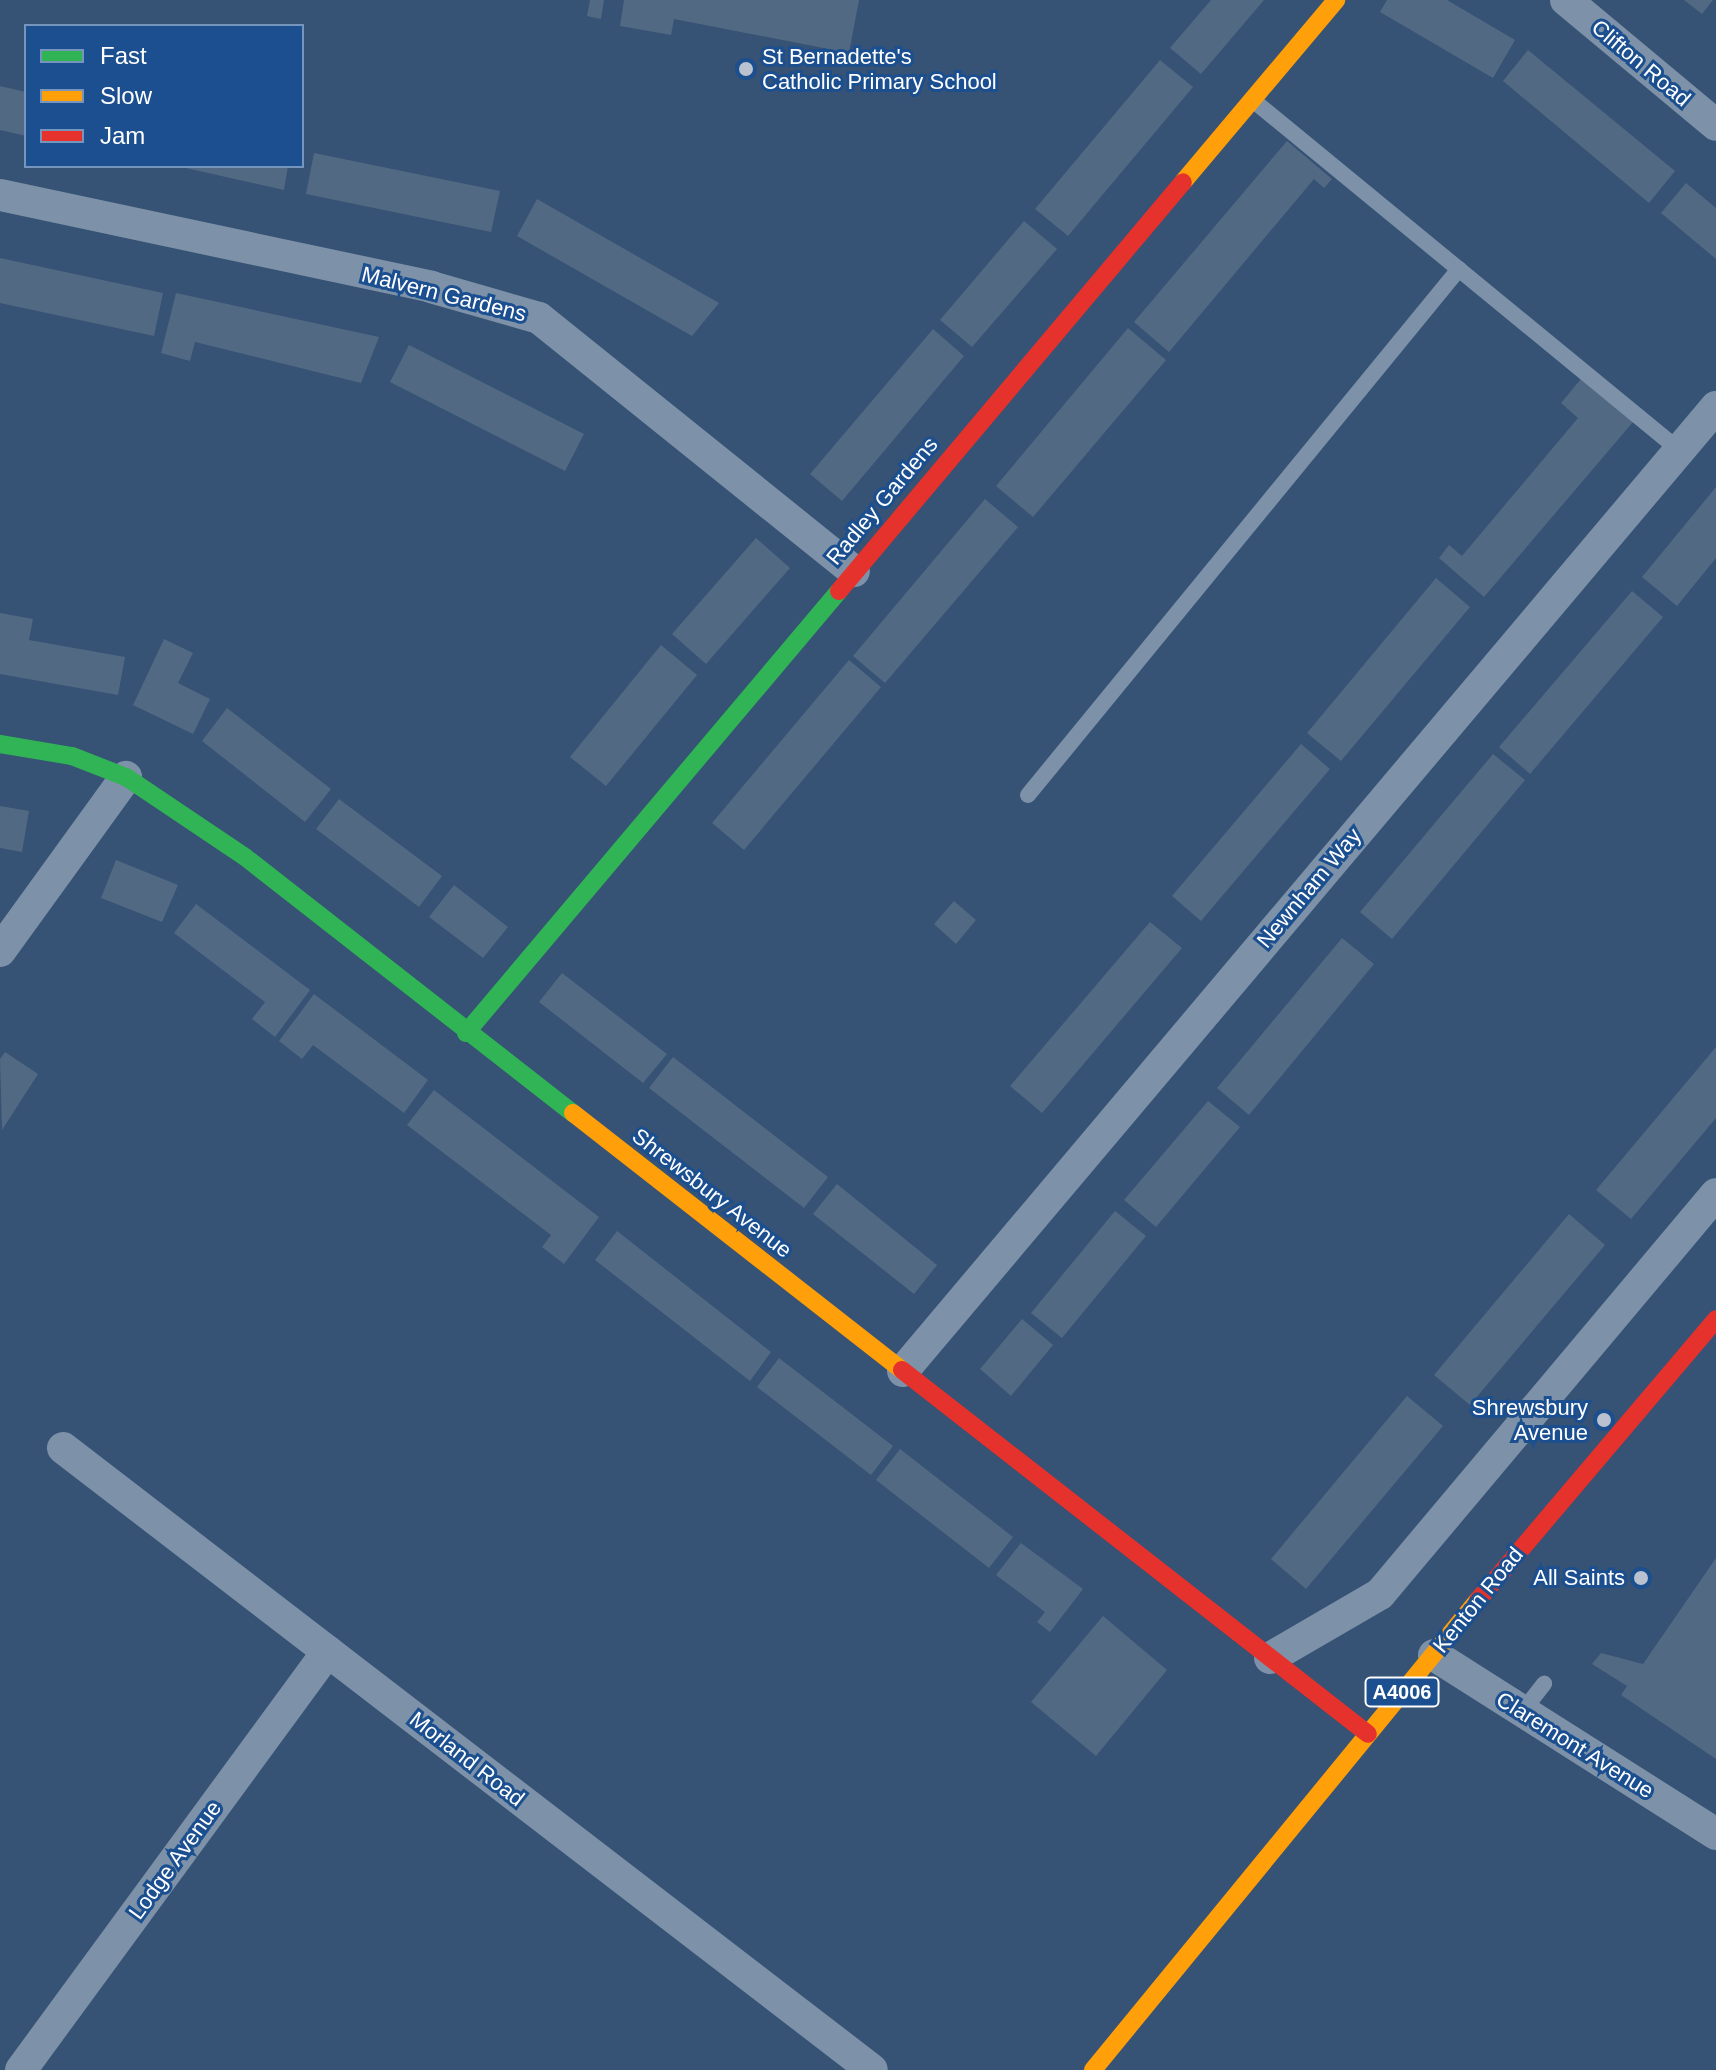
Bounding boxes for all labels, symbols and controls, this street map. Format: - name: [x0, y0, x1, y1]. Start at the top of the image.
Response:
- street label: Clifton Road: [1586, 14, 1696, 112]
- legend: [24, 24, 304, 168]
- text: Fast: [100, 42, 147, 69]
- place label: St Bernadette's Catholic Primary School: [762, 43, 997, 94]
- marker: St Bernadette's Catholic Primary School: [737, 60, 755, 78]
- text: Slow: [100, 82, 152, 109]
- text: Jam: [100, 122, 145, 149]
- street label: Malvern Gardens: [359, 261, 529, 327]
- street label: Radley Gardens: [821, 432, 943, 570]
- street label: Newnham Way: [1251, 823, 1367, 953]
- street label: Shrewsbury Avenue: [626, 1122, 798, 1264]
- place label: Shrewsbury Avenue: [1472, 1394, 1588, 1446]
- marker: Shrewsbury Avenue: [1595, 1411, 1613, 1429]
- street label: Kenton Road: [1427, 1542, 1529, 1658]
- place label: All Saints: [1533, 1565, 1625, 1591]
- marker: All Saints: [1632, 1569, 1650, 1587]
- road number: A4006: [1364, 1676, 1440, 1708]
- street label: Claremont Avenue: [1491, 1686, 1659, 1804]
- street label: Morland Road: [404, 1706, 530, 1812]
- street label: Lodge Avenue: [123, 1795, 227, 1925]

